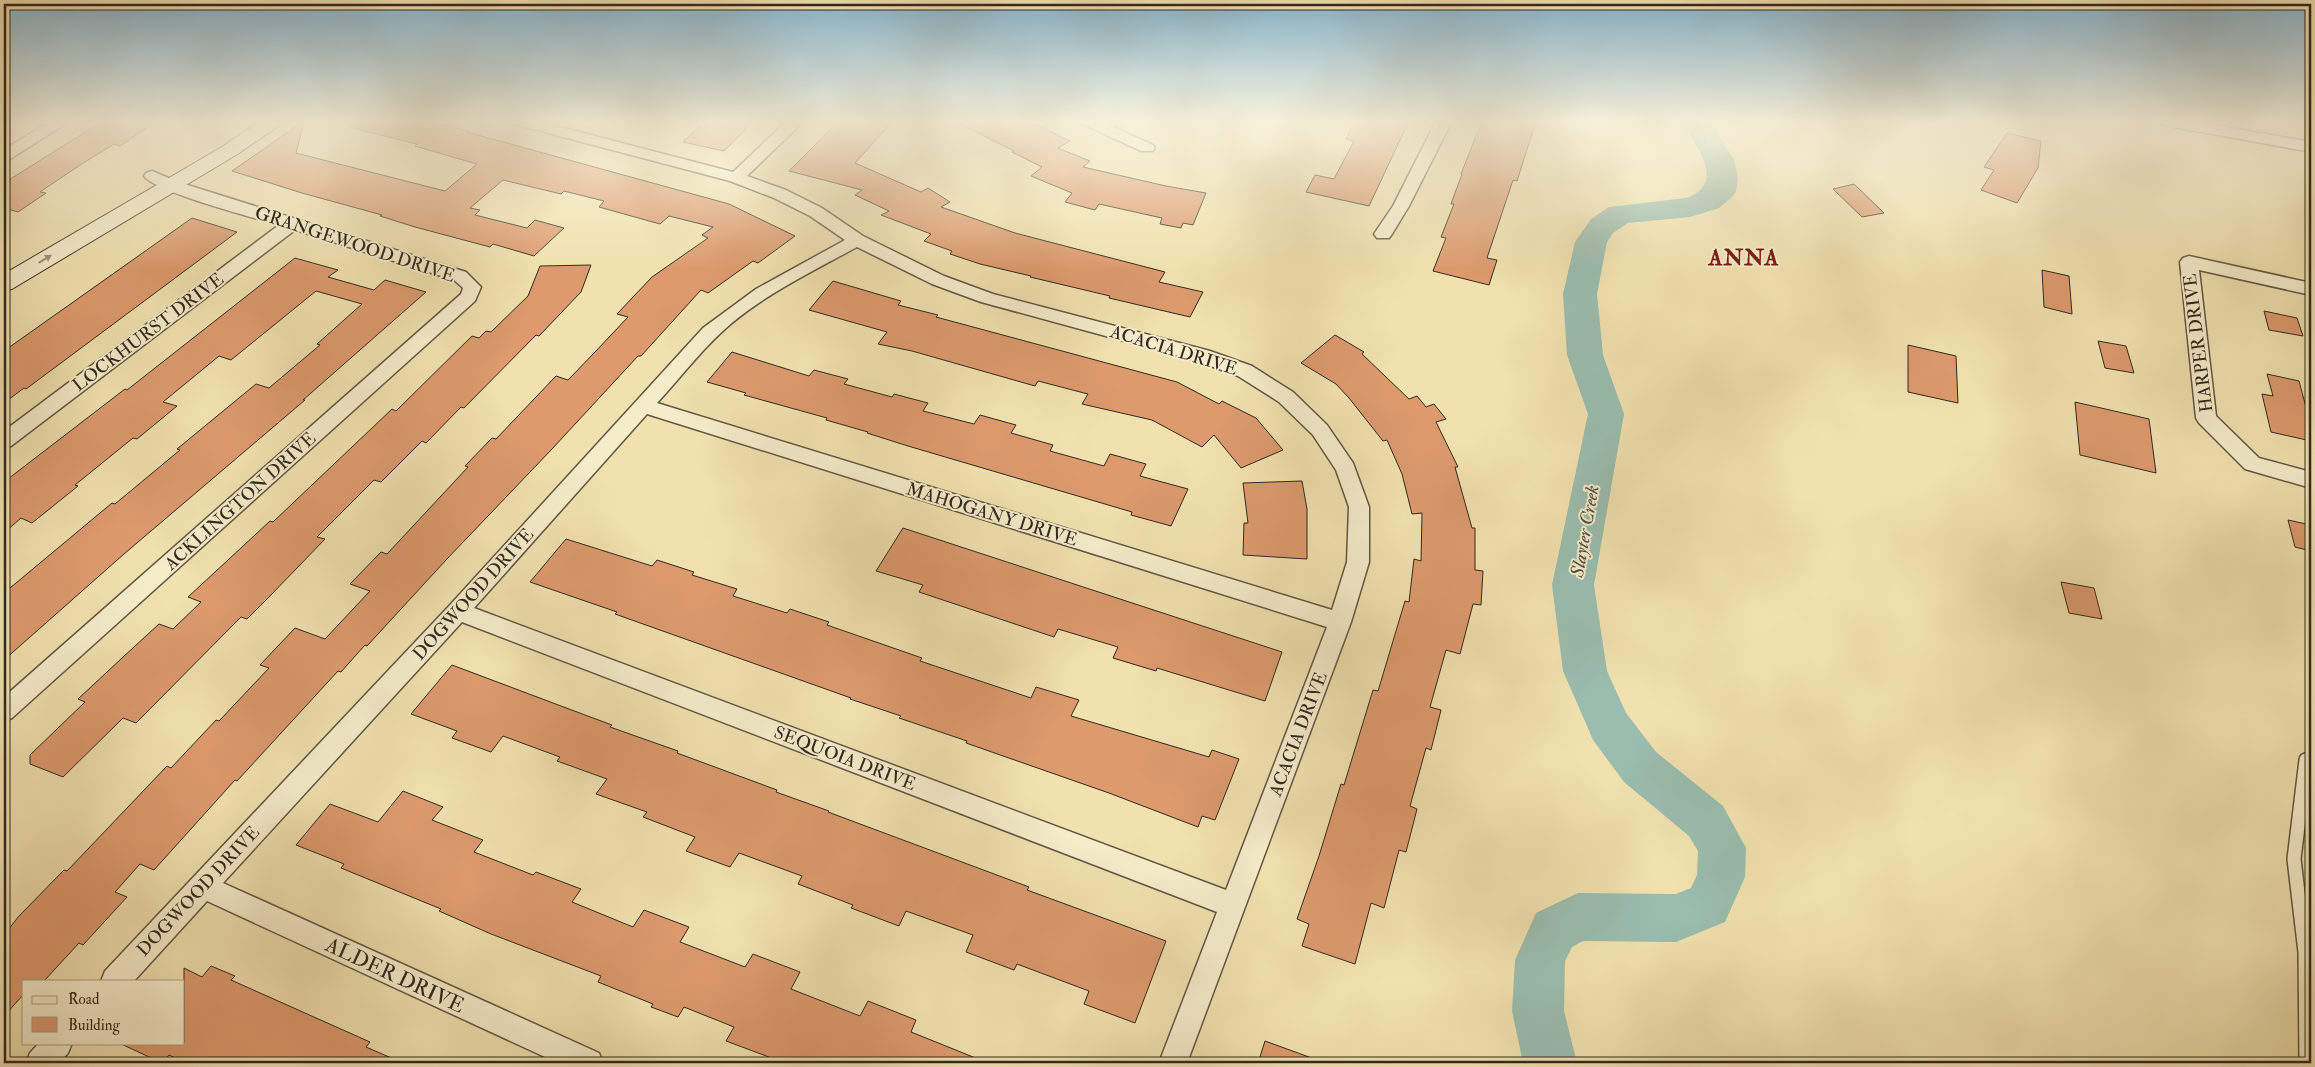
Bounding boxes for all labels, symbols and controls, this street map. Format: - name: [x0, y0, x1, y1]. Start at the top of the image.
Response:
- street label: GRANGEWOOD DRIVE: [252, 201, 458, 288]
- district label: ANNA: [1708, 244, 1779, 272]
- one-way arrow: [39, 255, 52, 264]
- street label: LOCKHURST DRIVE: [68, 268, 229, 397]
- street label: HARPER DRIVE: [2179, 272, 2218, 414]
- street label: ACACIA DRIVE: [1107, 320, 1240, 381]
- street label: ACKLINGTON DRIVE: [159, 427, 321, 576]
- street label: MAHOGANY DRIVE: [904, 478, 1080, 551]
- water label: Slayter Creek: [1565, 483, 1605, 580]
- street label: DOGWOOD DRIVE: [408, 523, 539, 665]
- street label: ACACIA DRIVE: [1264, 669, 1333, 801]
- street label: SEQUOIA DRIVE: [771, 721, 919, 796]
- street label: DOGWOOD DRIVE: [132, 821, 265, 961]
- street label: ALDER DRIVE: [320, 931, 469, 1019]
- legend: [22, 980, 185, 1044]
- text: Road: [68, 990, 100, 1009]
- text: Building: [68, 1016, 120, 1035]

